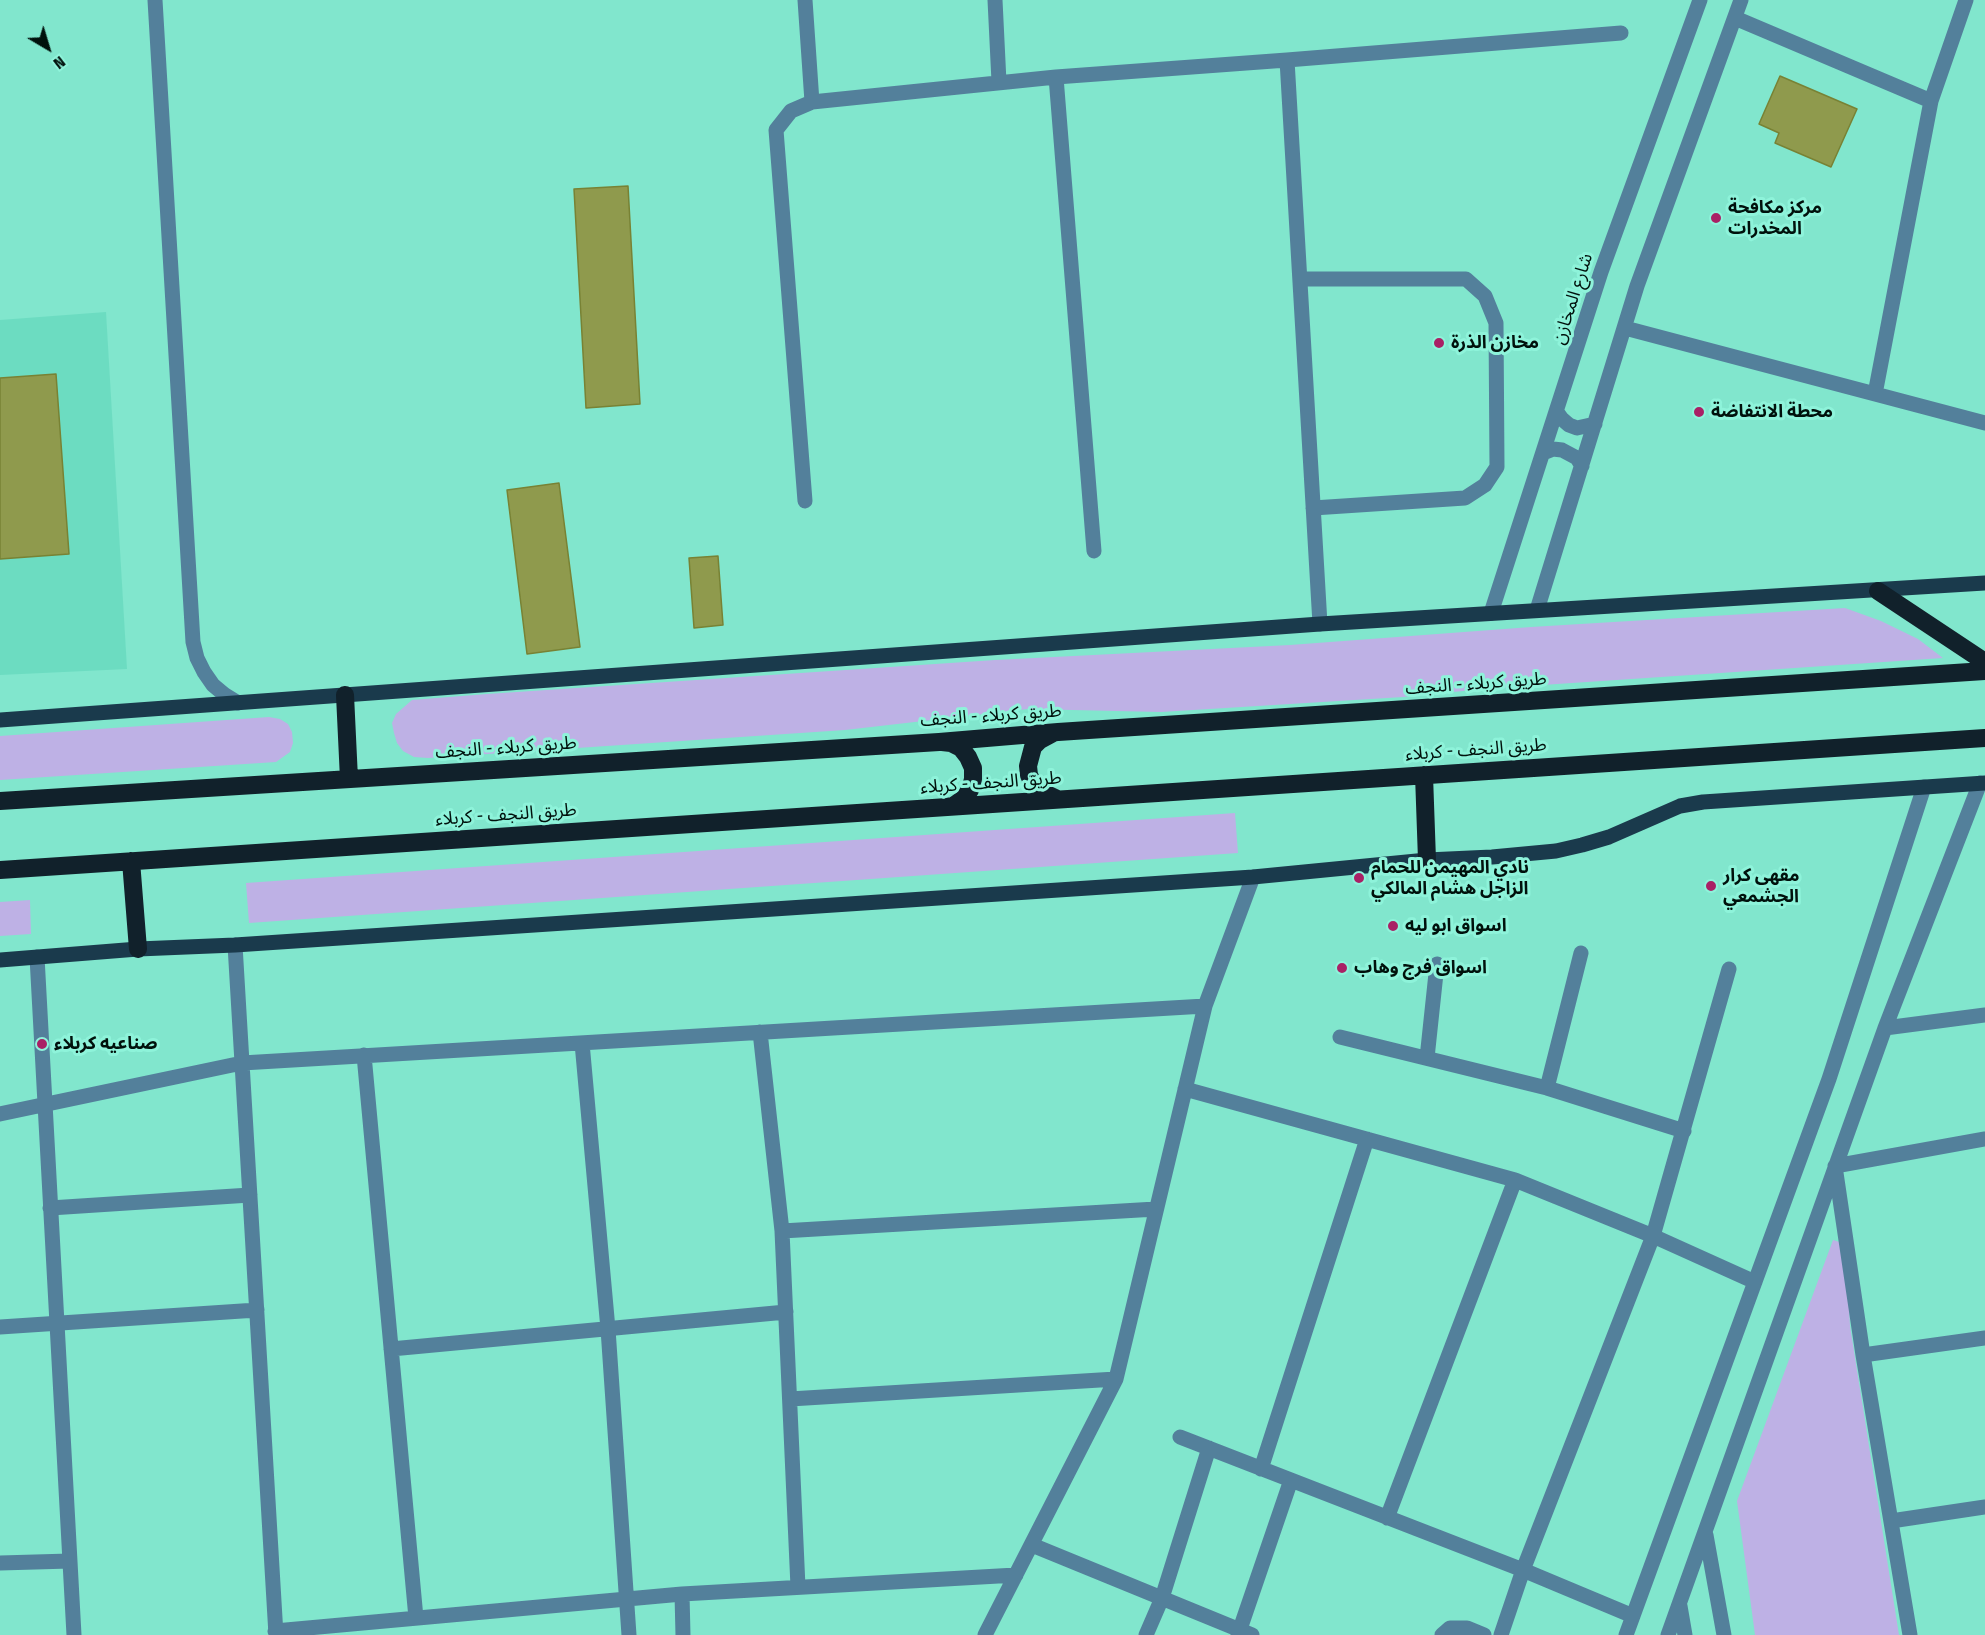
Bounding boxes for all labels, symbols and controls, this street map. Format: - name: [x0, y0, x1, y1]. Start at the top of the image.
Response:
- north arrow: [18, 18, 78, 78]
- text: N: [50, 52, 69, 73]
- place label: مركز مكافحة المخدرات: [1728, 197, 1822, 240]
- marker: مركز مكافحة المخدرات: [1709, 211, 1723, 225]
- street label: شارع المخازن: [1548, 251, 1598, 347]
- place label: مخازن الذرة: [1451, 332, 1539, 354]
- marker: مخازن الذرة: [1432, 336, 1446, 350]
- place label: محطة الانتفاضة: [1711, 401, 1833, 423]
- marker: محطة الانتفاضة: [1692, 405, 1706, 419]
- street label: طريق كربلاء - النجف: [1405, 668, 1547, 700]
- street label: طريق كربلاء - النجف: [920, 700, 1062, 732]
- street label: طريق كربلاء - النجف: [435, 732, 577, 764]
- street label: طريق النجف - كربلاء: [1405, 734, 1547, 766]
- street label: طريق النجف - كربلاء: [920, 767, 1062, 799]
- street label: طريق النجف - كربلاء: [435, 799, 577, 831]
- place label: نادي المهيمن للحمام الزاجل هشام المالكي: [1371, 857, 1529, 900]
- place label: مقهى كرار الجشمعي: [1723, 865, 1800, 908]
- marker: نادي المهيمن للحمام الزاجل هشام المالكي: [1352, 871, 1366, 885]
- marker: مقهى كرار الجشمعي: [1704, 879, 1718, 893]
- place label: اسواق ابو ليه: [1405, 915, 1507, 937]
- marker: اسواق ابو ليه: [1386, 919, 1400, 933]
- place label: اسواق فرج وهاب: [1354, 957, 1487, 979]
- marker: اسواق فرج وهاب: [1335, 961, 1349, 975]
- place label: صناعيه كربلاء: [54, 1033, 157, 1055]
- marker: صناعيه كربلاء: [35, 1037, 49, 1051]

